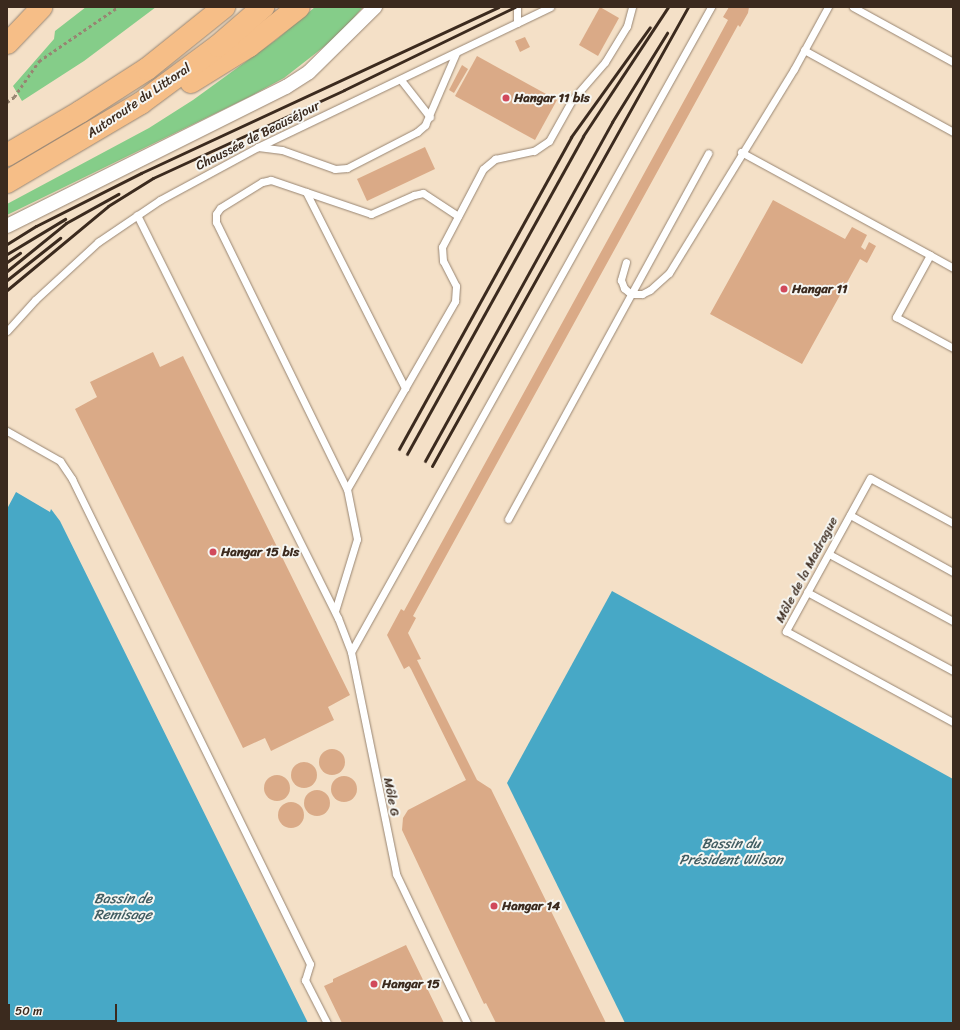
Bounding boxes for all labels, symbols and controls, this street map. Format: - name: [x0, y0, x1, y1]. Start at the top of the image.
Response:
- street label: Autoroute du Littoral: [84, 61, 194, 141]
- place label: Hangar 11 bis: [514, 90, 590, 106]
- marker: Hangar 11 bis: [501, 93, 511, 103]
- street label: Chaussée de Beauséjour: [193, 98, 323, 174]
- place label: Hangar 11: [792, 281, 848, 297]
- marker: Hangar 11: [779, 284, 789, 294]
- street label: Môle de la Madrague: [773, 514, 841, 626]
- place label: Hangar 15 bis: [221, 544, 299, 560]
- marker: Hangar 15 bis: [208, 547, 218, 557]
- street label: Môle G: [380, 776, 402, 818]
- water label: Bassin du Président Wilson: [679, 836, 783, 868]
- water label: Bassin de Remisage: [94, 891, 152, 924]
- place label: Hangar 14: [502, 898, 560, 914]
- marker: Hangar 14: [489, 901, 499, 911]
- place label: Hangar 15: [382, 976, 440, 992]
- marker: Hangar 15: [369, 979, 379, 989]
- scale bar: [10, 996, 119, 1022]
- text: 50 m: [15, 1000, 42, 1022]

